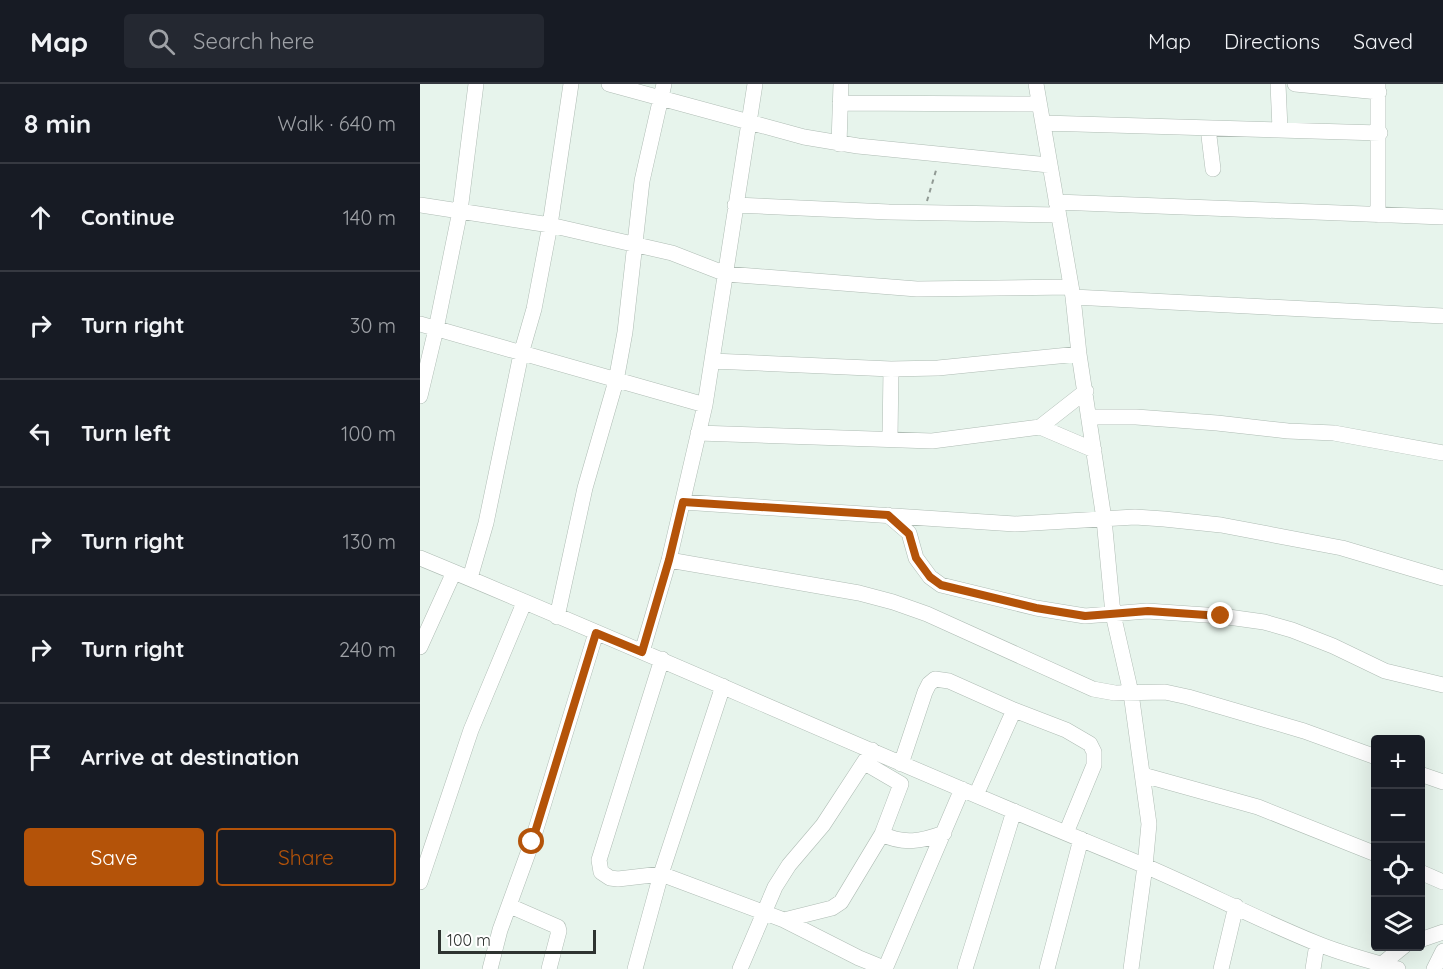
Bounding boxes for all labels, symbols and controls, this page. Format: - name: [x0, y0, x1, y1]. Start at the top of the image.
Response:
- search box: [124, 14, 544, 68]
- text: Map: [30, 24, 88, 59]
- icon: search: [145, 25, 178, 58]
- text: Search here: [193, 27, 315, 55]
- text: Map: [1148, 28, 1191, 54]
- text: Directions: [1224, 28, 1320, 54]
- text: Saved: [1353, 28, 1413, 54]
- text: 8 min: [24, 107, 91, 140]
- text: Walk · 640 m: [277, 111, 396, 136]
- icon: ahead: [24, 201, 57, 234]
- text: Continue: [81, 203, 175, 231]
- text: 140 m: [343, 205, 396, 230]
- icon: right: [24, 309, 57, 342]
- text: Turn right: [81, 311, 185, 339]
- text: 30 m: [350, 313, 396, 338]
- icon: left: [24, 417, 57, 450]
- text: Turn left: [81, 419, 171, 447]
- text: 100 m: [341, 421, 396, 446]
- icon: right: [24, 525, 57, 558]
- text: Turn right: [81, 527, 185, 555]
- text: 130 m: [343, 529, 396, 554]
- route end: [1207, 602, 1233, 628]
- icon: right: [24, 633, 57, 666]
- text: Turn right: [81, 635, 185, 663]
- text: 240 m: [339, 637, 396, 662]
- map controls: [1371, 735, 1425, 951]
- button: +: [1371, 735, 1425, 789]
- icon: arrive: [24, 741, 57, 774]
- text: Arrive at destination: [81, 743, 299, 771]
- button: −: [1371, 789, 1425, 843]
- button: Save: [24, 828, 204, 886]
- button: Share: [216, 828, 396, 886]
- route start: [518, 828, 544, 854]
- button: locate: [1371, 843, 1425, 897]
- button: layers: [1371, 897, 1425, 951]
- scale bar: [438, 927, 596, 954]
- text: 100 m: [447, 930, 491, 950]

